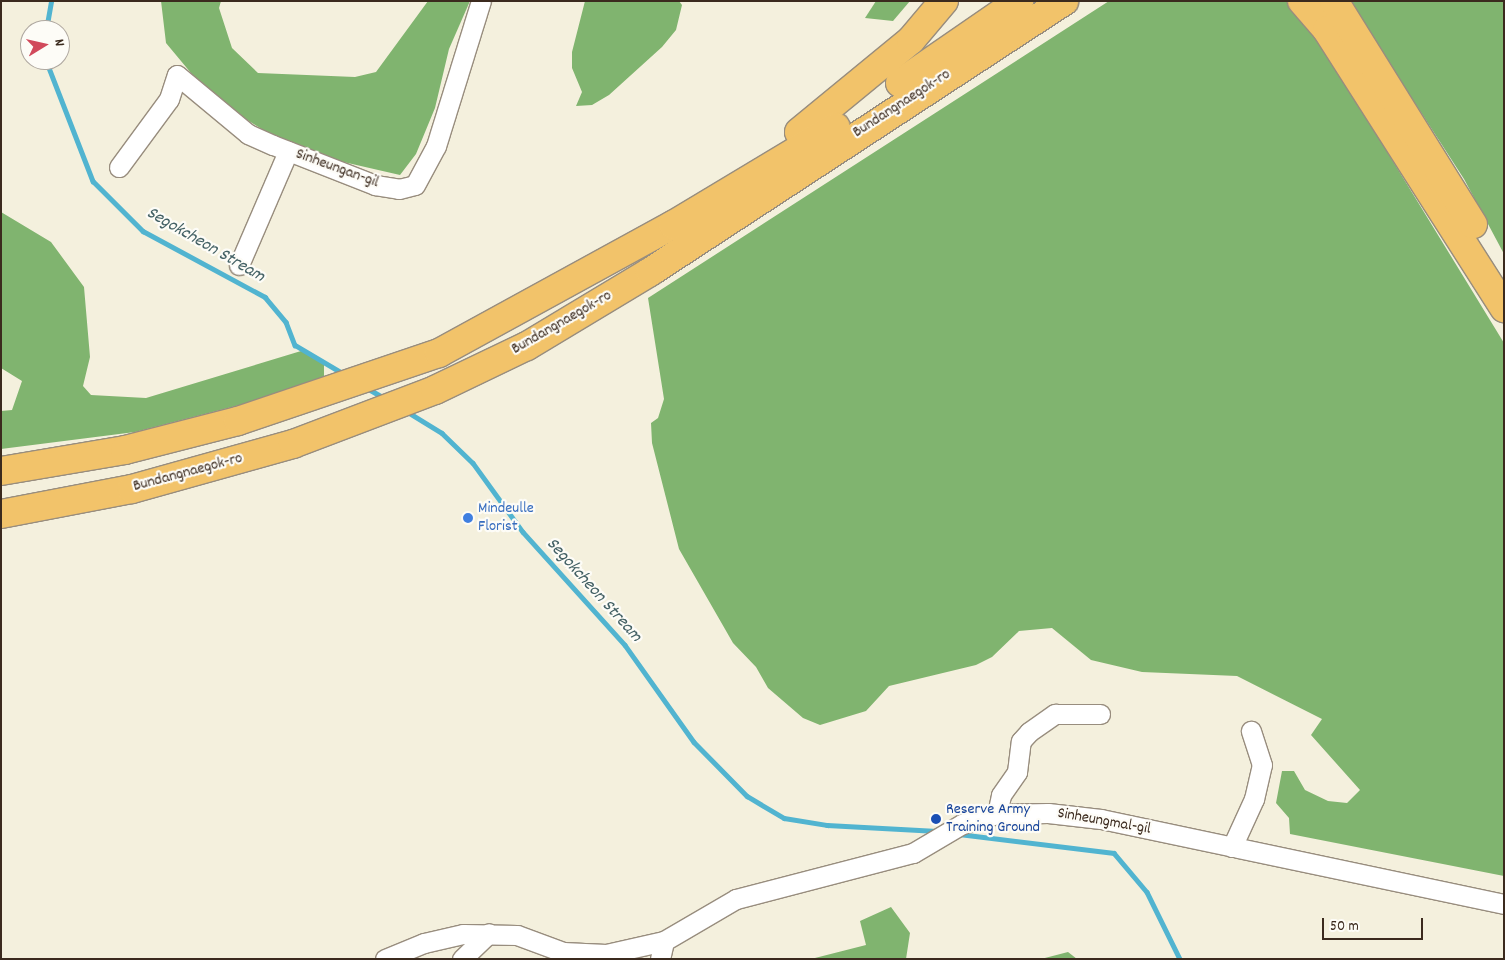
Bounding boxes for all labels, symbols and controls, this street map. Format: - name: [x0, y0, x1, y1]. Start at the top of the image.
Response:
- north arrow: [20, 20, 70, 70]
- text: N: [48, 38, 69, 48]
- street label: Bundangnaegok-ro: [850, 65, 954, 143]
- street label: Sinheungan-gil: [293, 145, 381, 193]
- water label: Segokcheon Stream: [142, 203, 268, 289]
- street label: Bundangnaegok-ro: [509, 287, 615, 359]
- street label: Bundangnaegok-ro: [131, 449, 245, 497]
- place label: Mindeulle Florist: [478, 499, 534, 537]
- marker: Mindeulle Florist: [462, 512, 474, 524]
- water label: Segokcheon Stream: [540, 534, 646, 648]
- place label: Reserve Army Training Ground: [946, 800, 1040, 838]
- street label: Sinheungmal-gil: [1056, 804, 1152, 840]
- marker: Reserve Army Training Ground: [930, 813, 942, 825]
- scale bar: [1325, 908, 1426, 940]
- text: 50 m: [1330, 916, 1359, 938]

